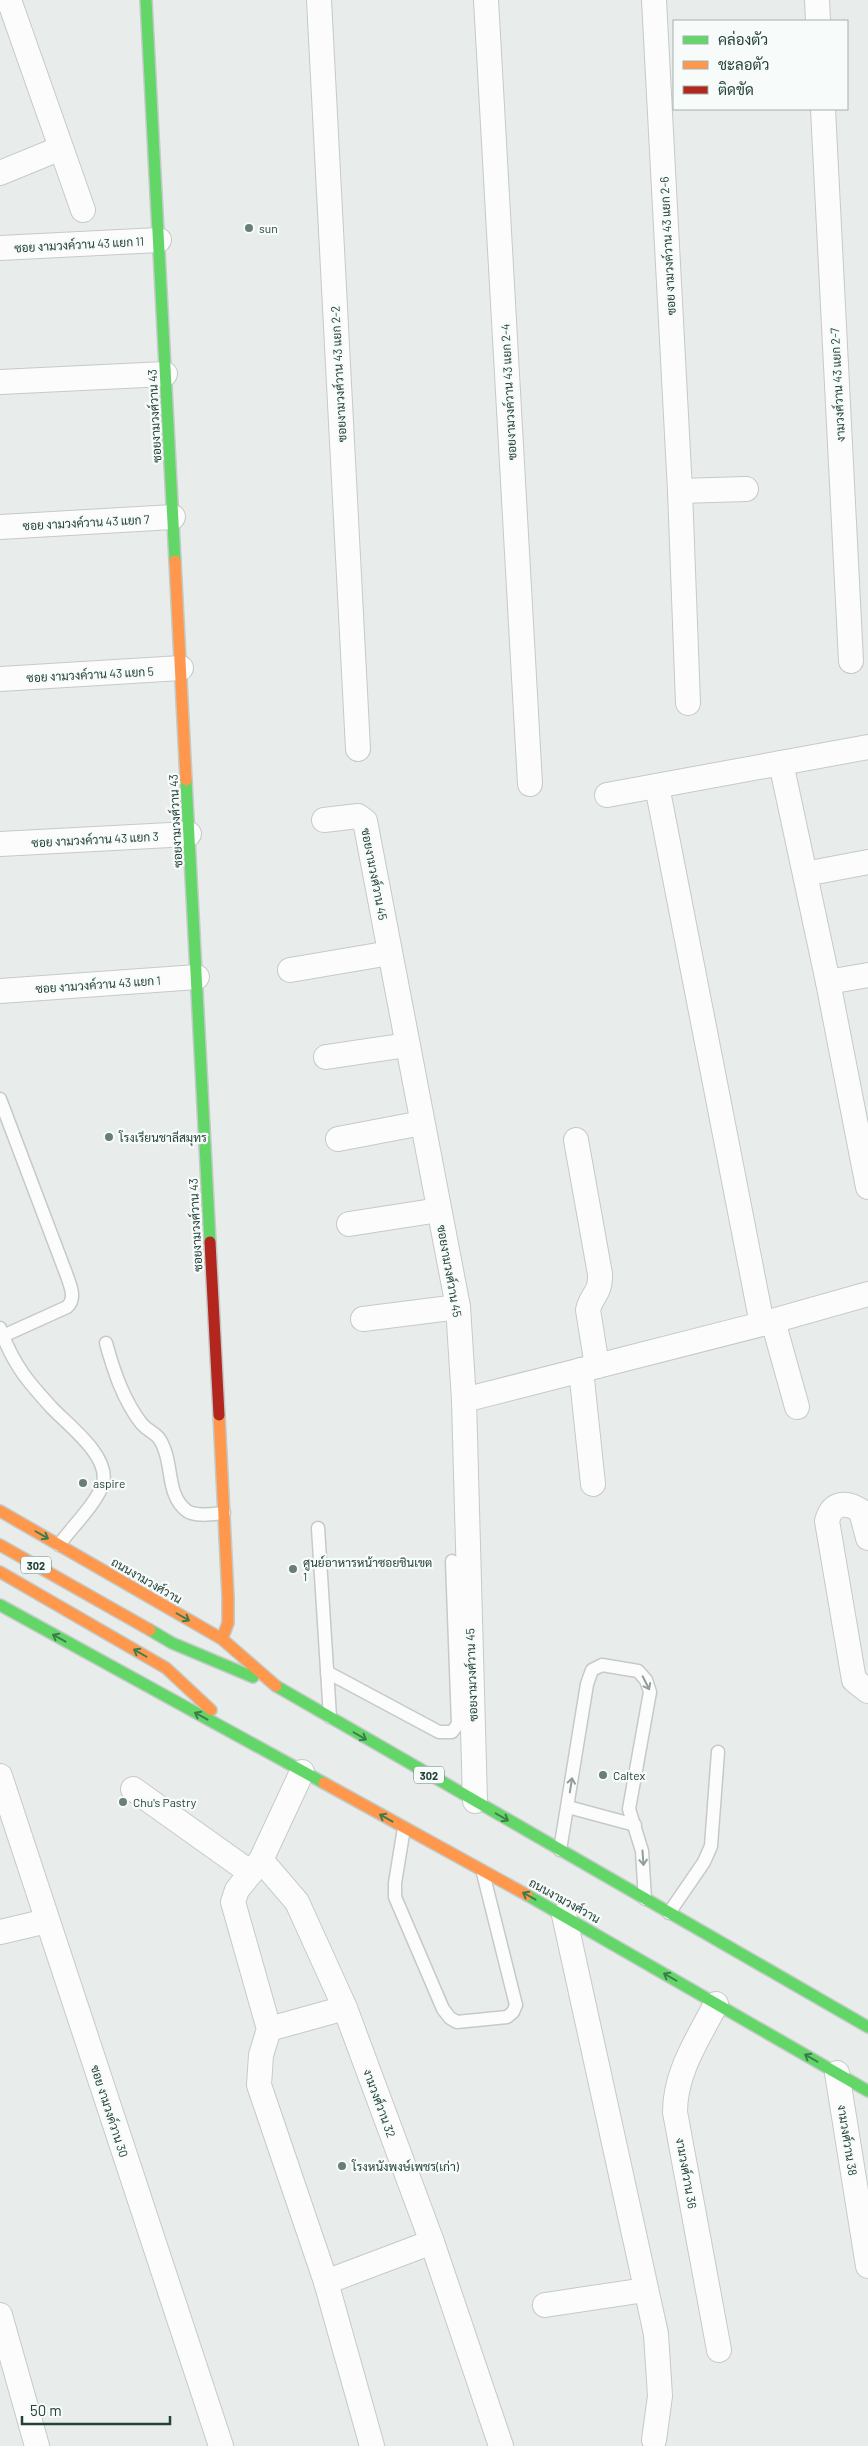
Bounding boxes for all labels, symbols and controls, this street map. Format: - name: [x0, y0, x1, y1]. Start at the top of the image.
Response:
- legend: [673, 20, 848, 110]
- text: คล่องตัว: [718, 30, 768, 48]
- text: ชะลอตัว: [718, 55, 769, 73]
- text: ติดขัด: [718, 80, 754, 98]
- street label: ซอย งามวงค์วาน 43 แยก 2-6: [656, 176, 678, 316]
- place label: sun: [259, 221, 278, 235]
- marker: sun: [243, 222, 255, 234]
- street label: ซอย งามวงค์วาน 43 แยก 11: [14, 234, 144, 254]
- street label: ซอยงามวงศ์วาน 43 แยก 2-2: [327, 305, 349, 443]
- street label: ซอยงามวงค์วาน 43 แยก 2-4: [497, 323, 519, 461]
- street label: งามวงศ์วาน 43 แยก 2-7: [827, 327, 847, 442]
- street label: ซอยงามวงศ์วาน 43: [145, 369, 163, 463]
- street label: ซอย งามวงค์วาน 43 แยก 7: [22, 512, 150, 532]
- street label: ซอย งามวงค์วาน 43 แยก 5: [26, 664, 154, 684]
- street label: ซอยงามวงศ์วาน 43: [166, 774, 184, 868]
- street label: ซอยงามวงศ์วาน 45: [359, 827, 391, 921]
- street label: ซอย งามวงค์วาน 43 แยก 3: [31, 829, 159, 849]
- street label: ซอย งามวงค์วาน 43 แยก 1: [35, 973, 161, 995]
- place label: โรงเรียนชาลีสมุทร: [118, 1130, 207, 1147]
- marker: โรงเรียนชาลีสมุทร: [103, 1131, 115, 1143]
- street label: ซอยงามวงศ์วาน 43: [186, 1178, 204, 1272]
- street label: ซอยงามวงศ์วาน 45: [435, 1224, 465, 1318]
- place label: aspire: [93, 1476, 125, 1490]
- marker: aspire: [77, 1477, 89, 1489]
- one-way arrow: [35, 1531, 49, 1541]
- street label: ถนนงามวงศ์วาน: [109, 1554, 185, 1606]
- place label: ศูนย์อาหารหน้าซอยชินเขต 1: [303, 1555, 432, 1583]
- road number: 302: [21, 1556, 51, 1574]
- marker: ศูนย์อาหารหน้าซอยชินเขต 1: [287, 1563, 299, 1575]
- one-way arrow: [175, 1612, 190, 1622]
- street label: ซอยงามวงศ์วาน 45: [462, 1628, 480, 1722]
- one-way arrow: [52, 1633, 67, 1642]
- one-way arrow: [132, 1648, 147, 1658]
- one-way arrow: [641, 1676, 651, 1691]
- one-way arrow: [195, 1711, 209, 1721]
- one-way arrow: [353, 1731, 368, 1741]
- road number: 302: [414, 1766, 444, 1784]
- place label: Caltex: [613, 1768, 646, 1782]
- marker: Caltex: [597, 1769, 609, 1781]
- one-way arrow: [567, 1777, 577, 1793]
- place label: Chu's Pastry: [133, 1795, 197, 1809]
- marker: Chu's Pastry: [117, 1796, 129, 1808]
- one-way arrow: [494, 1812, 508, 1822]
- one-way arrow: [379, 1813, 394, 1823]
- one-way arrow: [638, 1850, 647, 1866]
- street label: ถนนงามวงศ์วาน: [527, 1875, 603, 1926]
- one-way arrow: [522, 1891, 537, 1900]
- one-way arrow: [663, 1971, 677, 1981]
- one-way arrow: [803, 2053, 818, 2063]
- street label: ซอย งามวงค์วาน 30: [88, 2063, 132, 2159]
- street label: งามวงศ์วาน 32: [361, 2067, 399, 2139]
- street label: งามวงศ์วาน 38: [835, 2103, 861, 2177]
- street label: งามวงศ์วาน 36: [674, 2136, 700, 2210]
- place label: โรงหนังพงษ์เพชร(เก่า): [351, 2159, 460, 2173]
- marker: โรงหนังพงษ์เพชร(เก่า): [336, 2160, 348, 2172]
- scale bar: [22, 2394, 170, 2426]
- text: 50 m: [30, 2401, 62, 2419]

